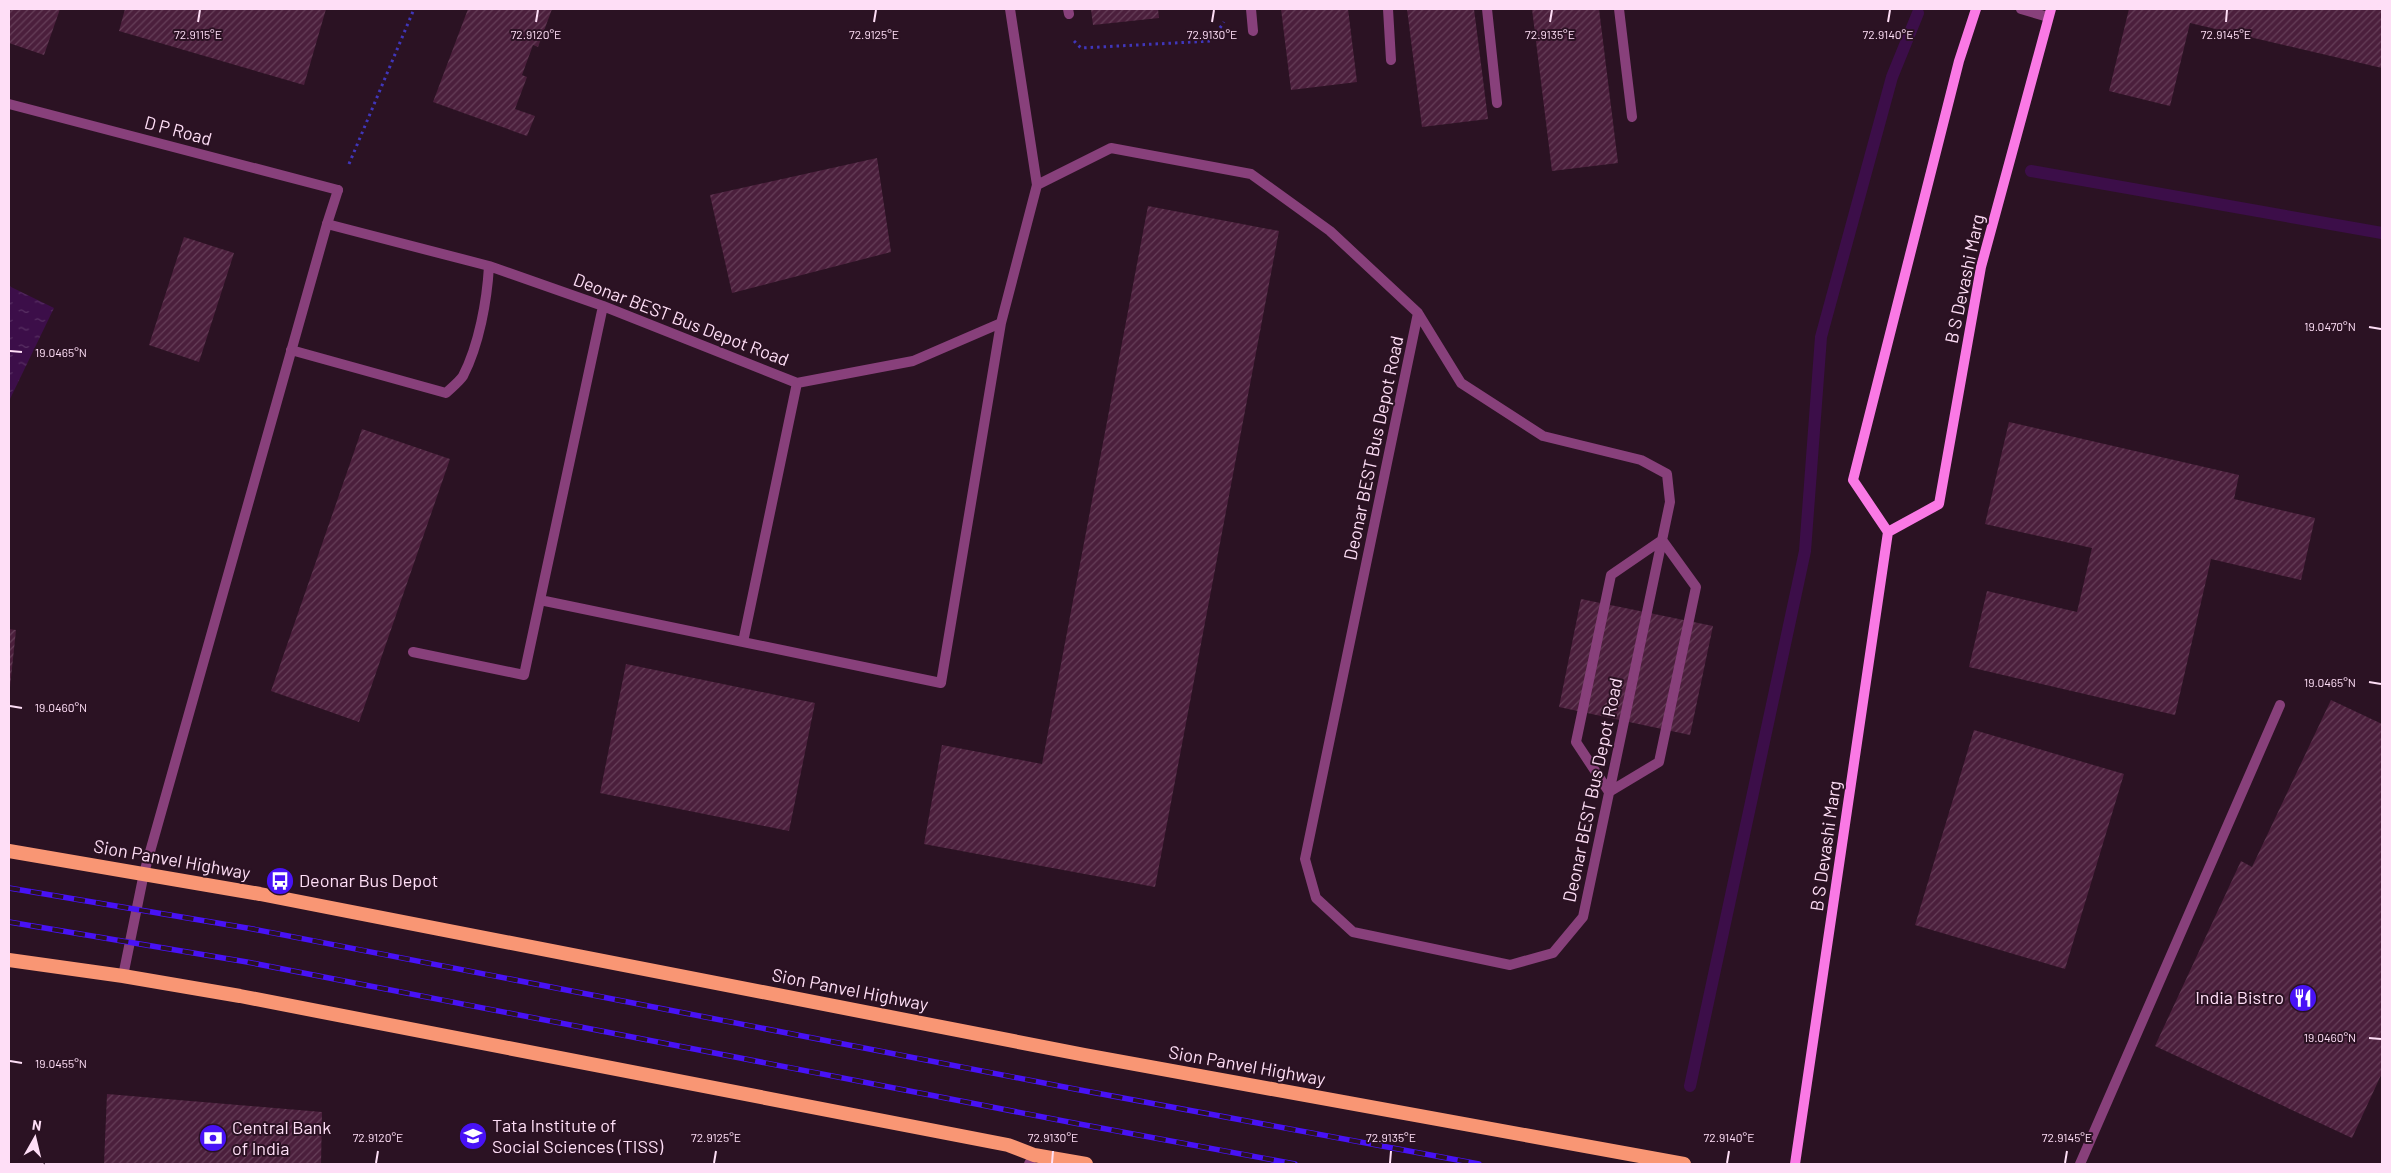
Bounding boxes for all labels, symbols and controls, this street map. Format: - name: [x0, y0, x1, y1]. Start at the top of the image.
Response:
- text: 72.9115°E: [174, 27, 222, 41]
- text: 72.9120°E: [511, 27, 561, 41]
- text: 72.9125°E: [849, 27, 899, 41]
- text: 72.9130°E: [1187, 27, 1237, 41]
- text: 72.9135°E: [1525, 27, 1575, 41]
- text: 72.9140°E: [1863, 27, 1913, 41]
- text: 72.9145°E: [2201, 27, 2251, 41]
- street label: D P Road: [142, 111, 214, 150]
- street label: B S Devashi Marg: [1940, 212, 1988, 345]
- street label: Deonar BEST Bus Depot Road: [571, 268, 792, 370]
- text: 19.0470°N: [2304, 319, 2356, 333]
- street label: Deonar BEST Bus Depot Road: [1338, 334, 1408, 562]
- text: 19.0465°N: [35, 345, 87, 359]
- text: 19.0465°N: [2304, 675, 2356, 689]
- street label: Deonar BEST Bus Depot Road: [1557, 676, 1627, 904]
- text: 19.0460°N: [35, 700, 87, 714]
- street label: B S Devashi Marg: [1805, 779, 1845, 913]
- street label: Sion Panvel Highway: [92, 834, 252, 884]
- bus stop icon: Deonar Bus Depot: [265, 866, 295, 896]
- place label: Deonar Bus Depot: [299, 869, 438, 891]
- street label: Sion Panvel Highway: [770, 963, 930, 1015]
- restaurant icon: India Bistro: [2288, 983, 2318, 1013]
- place label: India Bistro: [2195, 986, 2284, 1008]
- text: 19.0460°N: [2304, 1030, 2356, 1044]
- street label: Sion Panvel Highway: [1167, 1040, 1327, 1090]
- text: 19.0455°N: [35, 1056, 87, 1070]
- north arrow: [10, 1113, 60, 1163]
- place label: Tata Institute of Social Sciences (TISS): [492, 1114, 663, 1157]
- text: N: [31, 1116, 43, 1134]
- place label: Central Bank of India: [232, 1116, 331, 1159]
- school or university icon: Tata Institute of Social Sciences (TISS): [458, 1121, 488, 1151]
- bank icon: Central Bank of India: [198, 1123, 228, 1153]
- text: 72.9120°E: [353, 1130, 403, 1144]
- text: 72.9125°E: [691, 1130, 741, 1144]
- text: 72.9130°E: [1028, 1130, 1078, 1144]
- text: 72.9135°E: [1366, 1130, 1416, 1144]
- text: 72.9140°E: [1704, 1130, 1754, 1144]
- text: 72.9145°E: [2042, 1130, 2092, 1144]

